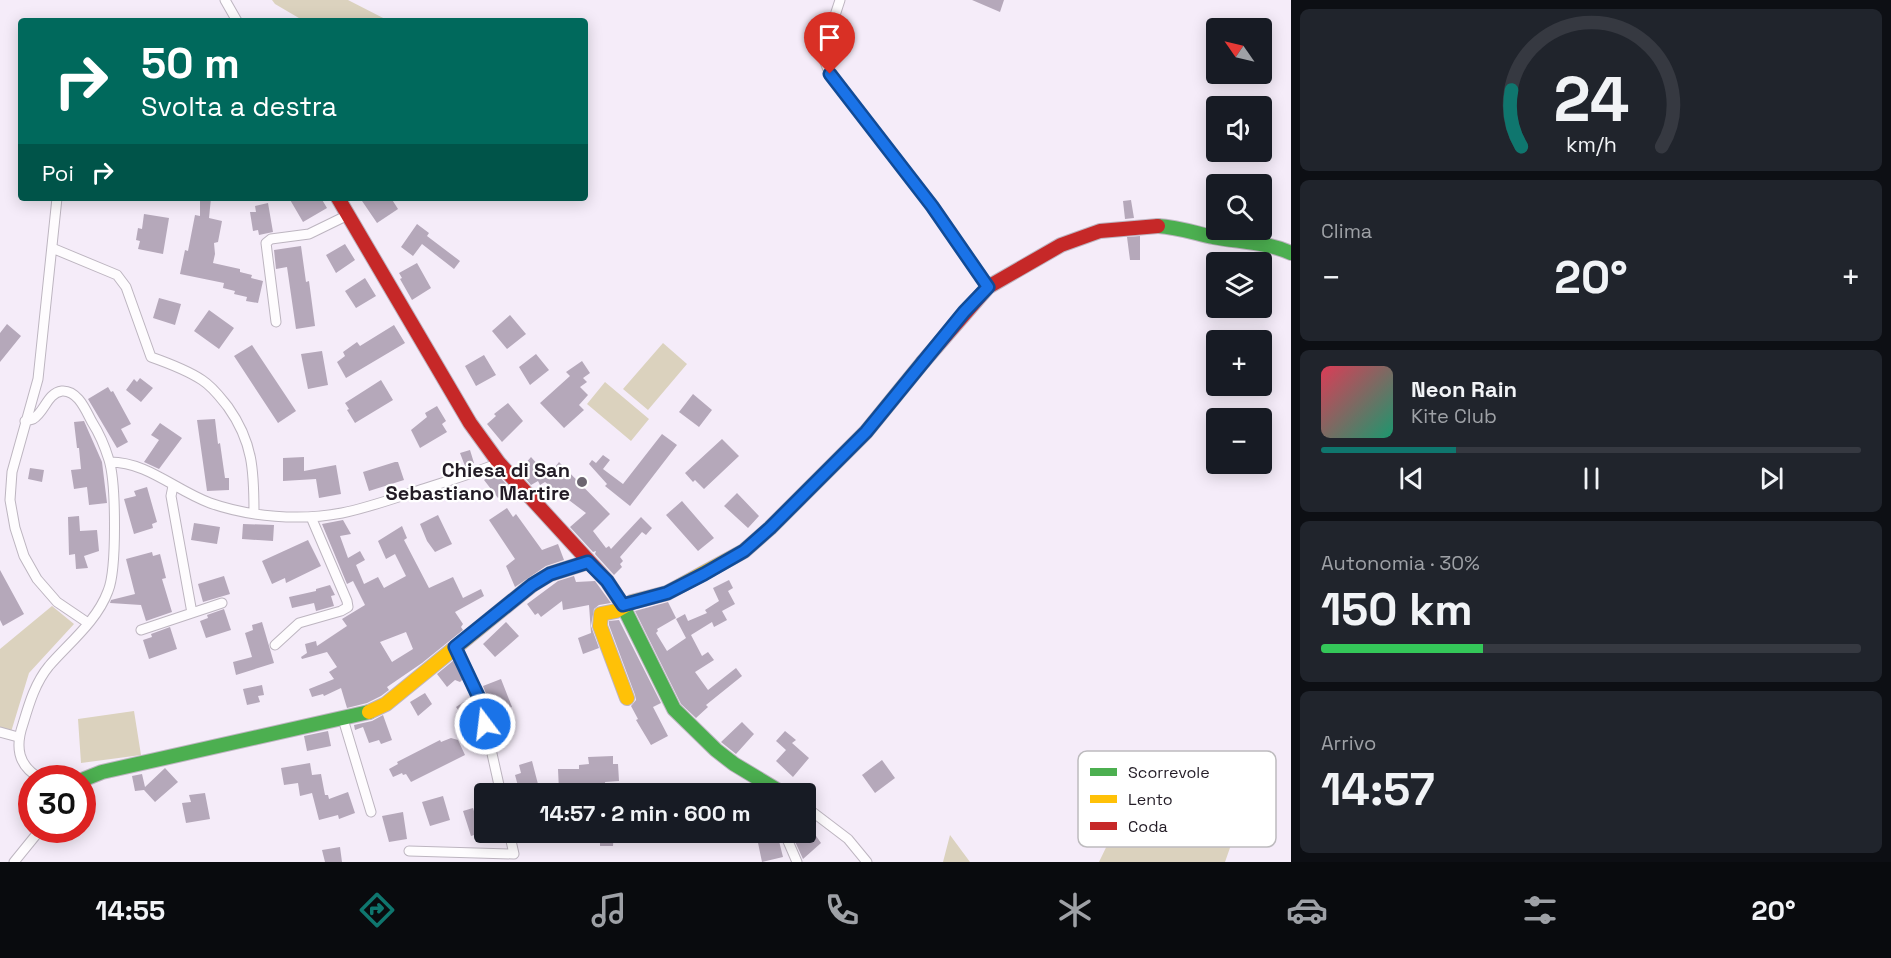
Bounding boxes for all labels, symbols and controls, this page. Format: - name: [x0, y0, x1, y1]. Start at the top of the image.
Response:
- pin: [804, 12, 855, 74]
- north arrow: [1206, 18, 1272, 84]
- map controls: [1206, 18, 1272, 474]
- icon: arrive: [813, 21, 846, 54]
- text: 50 m: [141, 37, 240, 90]
- icon: right: [42, 42, 120, 120]
- text: 24: [1553, 60, 1629, 139]
- text: Svolta a destra: [141, 89, 337, 124]
- button: sound: [1206, 96, 1272, 162]
- text: km/h: [1565, 131, 1617, 158]
- icon: right: [86, 156, 119, 189]
- text: Poi: [42, 159, 74, 187]
- button: search: [1206, 174, 1272, 240]
- text: Clima: [1321, 218, 1372, 244]
- text: 20°: [1554, 249, 1628, 306]
- button: layers: [1206, 252, 1272, 318]
- text: −: [1321, 257, 1341, 299]
- text: +: [1841, 257, 1861, 299]
- button: +: [1206, 330, 1272, 396]
- text: Neon Rain: [1411, 375, 1517, 403]
- text: Kite Club: [1411, 403, 1497, 429]
- button: −: [1206, 408, 1272, 474]
- place label: Chiesa di San Sebastiano Martire: [386, 457, 570, 506]
- icon: previous: [1395, 462, 1428, 495]
- icon: pause: [1575, 462, 1608, 495]
- icon: next: [1755, 462, 1788, 495]
- marker: Chiesa di San Sebastiano Martire: [575, 475, 589, 489]
- text: Autonomia · 30%: [1321, 550, 1480, 576]
- text: 150 km: [1321, 581, 1473, 638]
- position arrow: [453, 692, 517, 756]
- text: Arrivo: [1321, 730, 1376, 756]
- legend: [1078, 751, 1276, 847]
- text: 14:57: [1321, 761, 1435, 818]
- text: Scorrevole: [1128, 762, 1210, 783]
- speed limit sign: 30: [18, 765, 96, 843]
- text: Lento: [1128, 789, 1173, 810]
- text: 14:57 · 2 min · 600 m: [540, 799, 750, 827]
- text: Coda: [1128, 816, 1168, 837]
- icon: directions: [356, 889, 398, 931]
- icon: music: [588, 889, 630, 931]
- icon: phone: [821, 889, 863, 931]
- icon: climate: [1054, 889, 1096, 931]
- icon: car: [1286, 889, 1328, 931]
- icon: filters: [1519, 889, 1561, 931]
- text: 14:55: [95, 893, 165, 928]
- text: 20°: [1751, 893, 1796, 928]

